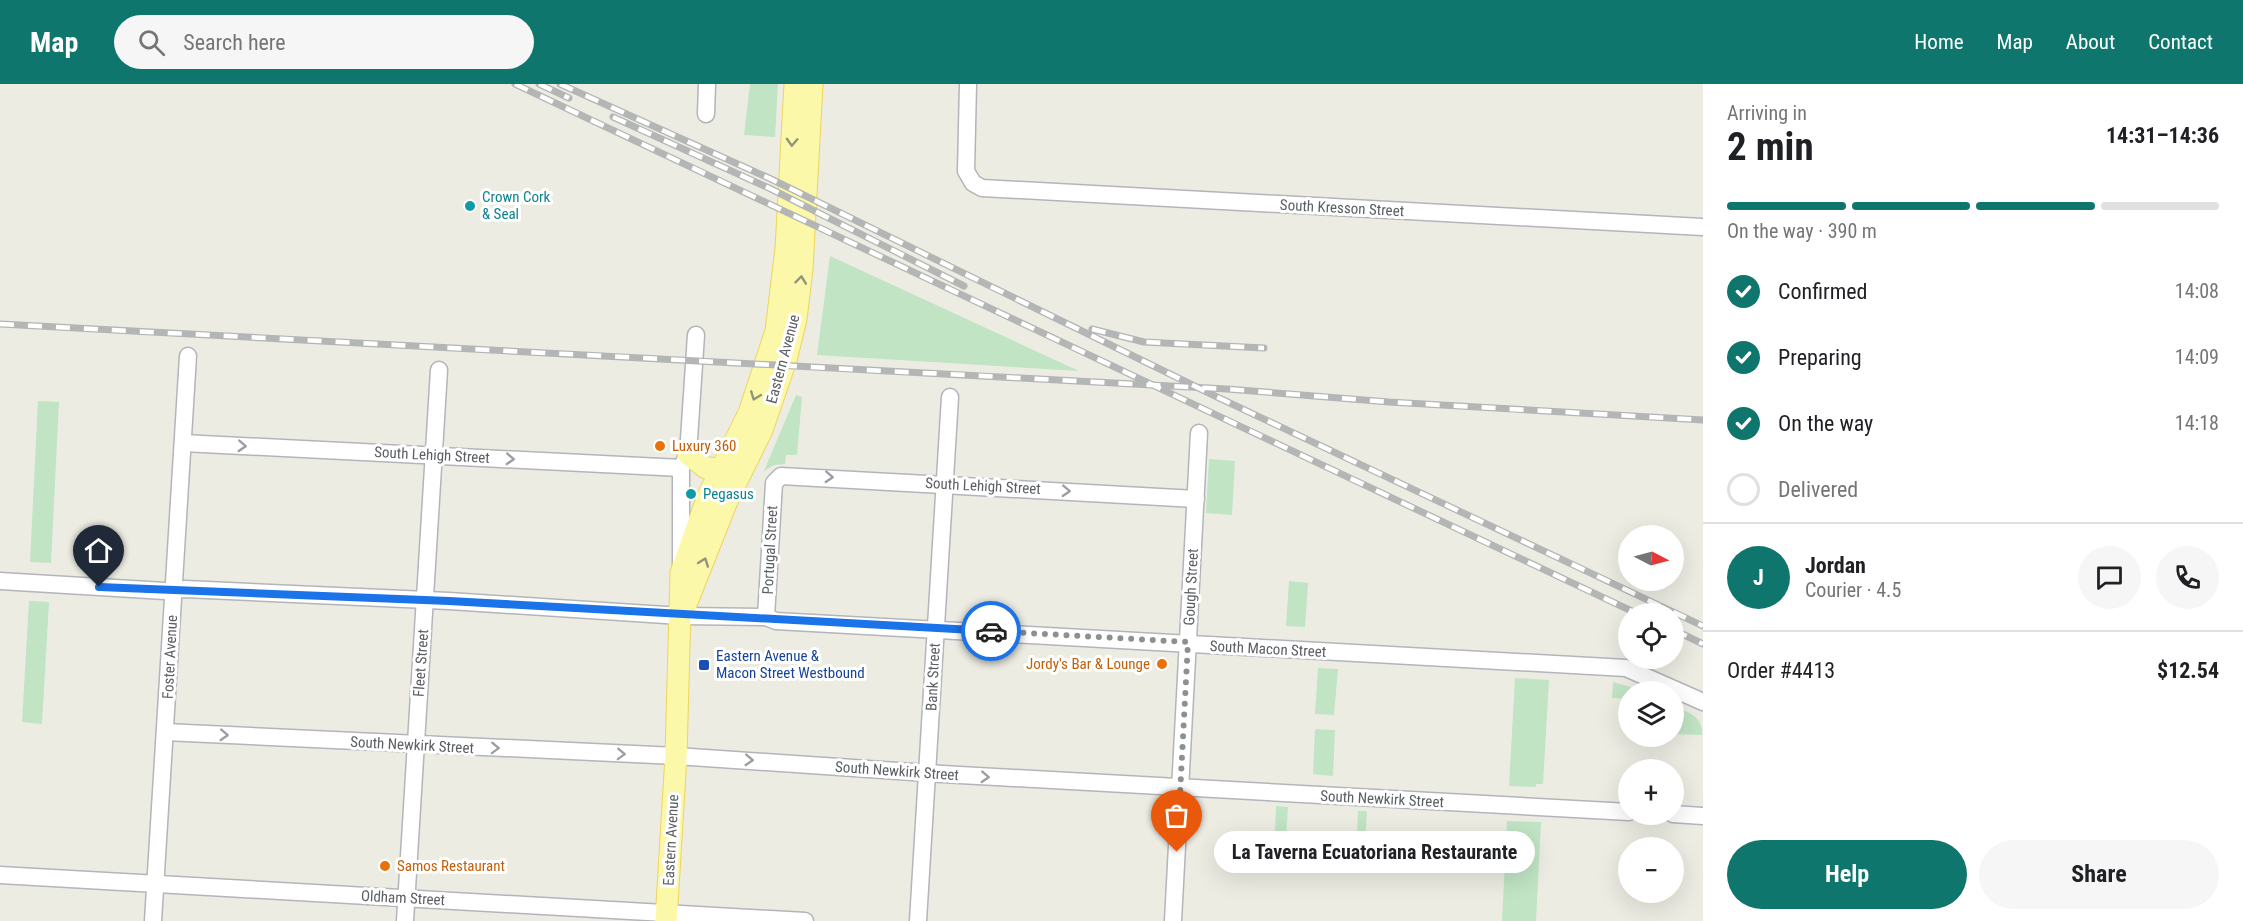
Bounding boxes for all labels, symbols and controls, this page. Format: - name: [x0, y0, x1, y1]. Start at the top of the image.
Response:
- search box: [114, 15, 534, 69]
- text: Map: [30, 26, 78, 59]
- icon: search: [135, 26, 168, 59]
- text: Search here: [183, 30, 286, 55]
- text: Home: [1914, 30, 1964, 54]
- text: Map: [1997, 30, 2033, 54]
- text: About: [2066, 30, 2115, 54]
- text: Contact: [2148, 30, 2213, 54]
- text: Arriving in: [1727, 101, 1807, 125]
- text: 14:31–14:36: [2106, 123, 2219, 148]
- text: 2 min: [1727, 124, 1814, 170]
- one-way arrow: [785, 138, 798, 147]
- place label: Crown Cork & Seal: [482, 188, 551, 223]
- street label: South Kresson Street: [1279, 196, 1405, 220]
- marker: Crown Cork & Seal: [463, 199, 477, 213]
- text: On the way · 390 m: [1727, 219, 1877, 243]
- one-way arrow: [794, 275, 807, 284]
- icon: check: [1727, 275, 1760, 308]
- text: Confirmed: [1778, 279, 1867, 304]
- text: 14:08: [2175, 279, 2219, 303]
- street label: Eastern Avenue: [762, 313, 804, 405]
- icon: check: [1727, 341, 1760, 374]
- text: Preparing: [1778, 345, 1862, 370]
- text: 14:09: [2175, 345, 2219, 369]
- one-way arrow: [750, 390, 762, 401]
- icon: check: [1727, 407, 1760, 440]
- text: On the way: [1778, 411, 1873, 436]
- text: 14:18: [2175, 411, 2219, 435]
- place label: Luxury 360: [672, 437, 737, 455]
- one-way arrow: [237, 439, 246, 452]
- marker: Luxury 360: [653, 439, 667, 453]
- street label: South Lehigh Street: [374, 443, 490, 467]
- one-way arrow: [506, 453, 515, 466]
- one-way arrow: [825, 471, 834, 484]
- street label: South Lehigh Street: [925, 474, 1041, 498]
- text: Delivered: [1778, 477, 1858, 502]
- place label: Pegasus: [703, 485, 754, 503]
- one-way arrow: [1061, 485, 1070, 498]
- marker: Pegasus: [684, 487, 698, 501]
- street label: Portugal Street: [759, 505, 781, 595]
- pin: [73, 525, 124, 587]
- north arrow: [1618, 525, 1684, 591]
- map controls: [1618, 525, 1684, 903]
- icon: home: [82, 534, 115, 567]
- button: chat: [2078, 546, 2141, 609]
- button: phone: [2156, 546, 2219, 609]
- street label: Gough Street: [1180, 548, 1202, 626]
- text: Jordan: [1805, 553, 1866, 578]
- one-way arrow: [696, 557, 709, 568]
- text: J: [1753, 565, 1764, 590]
- text: Courier · 4.5: [1805, 578, 1901, 602]
- courier: [961, 601, 1021, 661]
- button: locate: [1618, 603, 1684, 669]
- street label: Foster Avenue: [159, 615, 181, 699]
- icon: car: [975, 615, 1008, 648]
- street label: Fleet Street: [410, 629, 432, 697]
- street label: South Macon Street: [1209, 637, 1327, 661]
- street label: Bank Street: [922, 643, 944, 711]
- place label: Eastern Avenue & Macon Street Westbound: [716, 647, 865, 682]
- place label: Jordy's Bar & Lounge: [1026, 655, 1150, 673]
- marker: Jordy's Bar & Lounge: [1155, 657, 1169, 671]
- marker: Eastern Avenue & Macon Street Westbound: [697, 658, 711, 672]
- text: Order #4413: [1727, 658, 1835, 683]
- text: $12.54: [2157, 658, 2219, 683]
- button: layers: [1618, 681, 1684, 747]
- one-way arrow: [219, 729, 228, 742]
- street label: South Newkirk Street: [350, 733, 474, 757]
- one-way arrow: [490, 742, 499, 755]
- one-way arrow: [617, 747, 626, 760]
- one-way arrow: [744, 754, 753, 767]
- street label: South Newkirk Street: [835, 758, 959, 784]
- button: +: [1618, 759, 1684, 825]
- one-way arrow: [981, 770, 990, 783]
- street label: South Newkirk Street: [1320, 787, 1444, 811]
- pin: [1151, 790, 1202, 852]
- street label: Eastern Avenue: [660, 794, 682, 886]
- icon: bag: [1160, 799, 1193, 832]
- callout: La Taverna Ecuatoriana Restaurante: [1213, 831, 1534, 873]
- button: −: [1618, 837, 1684, 903]
- text: La Taverna Ecuatoriana Restaurante: [1232, 840, 1517, 864]
- button: Help: [1727, 840, 1967, 909]
- button: Share: [1979, 840, 2219, 909]
- place label: Samos Restaurant: [397, 857, 505, 875]
- marker: Samos Restaurant: [378, 859, 392, 873]
- street label: Oldham Street: [360, 887, 446, 909]

